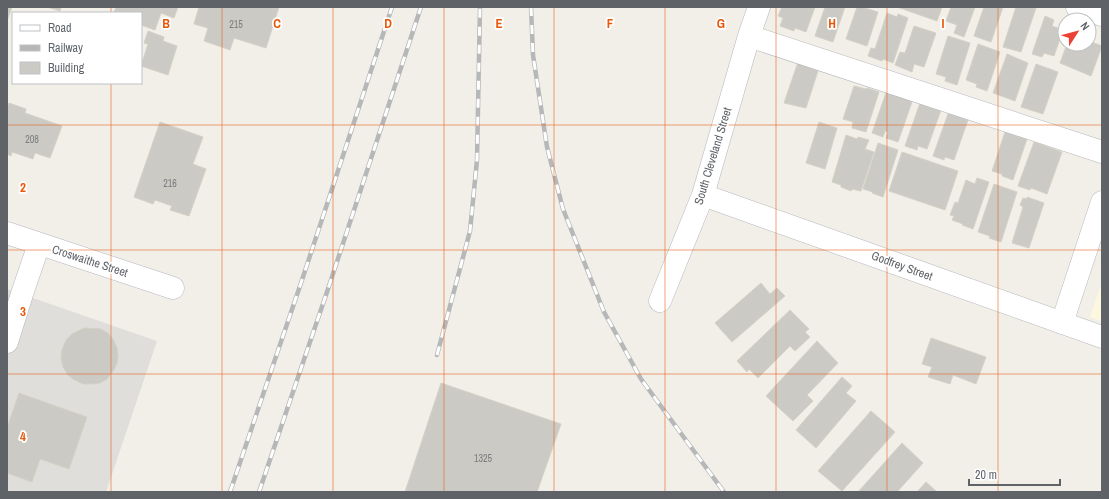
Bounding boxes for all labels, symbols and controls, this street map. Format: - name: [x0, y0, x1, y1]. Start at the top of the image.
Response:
- legend: [12, 12, 142, 84]
- north arrow: [1057, 12, 1097, 52]
- text: B: [162, 15, 170, 32]
- text: C: [273, 15, 281, 32]
- text: D: [384, 15, 392, 32]
- text: E: [495, 15, 503, 32]
- text: F: [607, 15, 614, 32]
- text: G: [717, 15, 725, 32]
- text: H: [828, 15, 836, 32]
- text: I: [942, 15, 945, 32]
- house number: 215: [229, 18, 243, 31]
- text: N: [1078, 19, 1093, 33]
- text: Road: [48, 20, 72, 36]
- text: Railway: [48, 40, 83, 56]
- text: Building: [48, 60, 85, 76]
- street label: South Cleveland Street: [691, 105, 736, 207]
- house number: 208: [25, 133, 39, 146]
- house number: 216: [163, 177, 177, 190]
- text: 2: [20, 179, 26, 196]
- street label: Croswaithe Street: [50, 241, 130, 281]
- street label: Godfrey Street: [869, 248, 935, 285]
- text: 3: [20, 303, 26, 320]
- text: 4: [20, 428, 26, 445]
- house number: 1325: [474, 452, 493, 465]
- scale bar: [969, 461, 1060, 487]
- text: 20 m: [975, 467, 997, 483]

